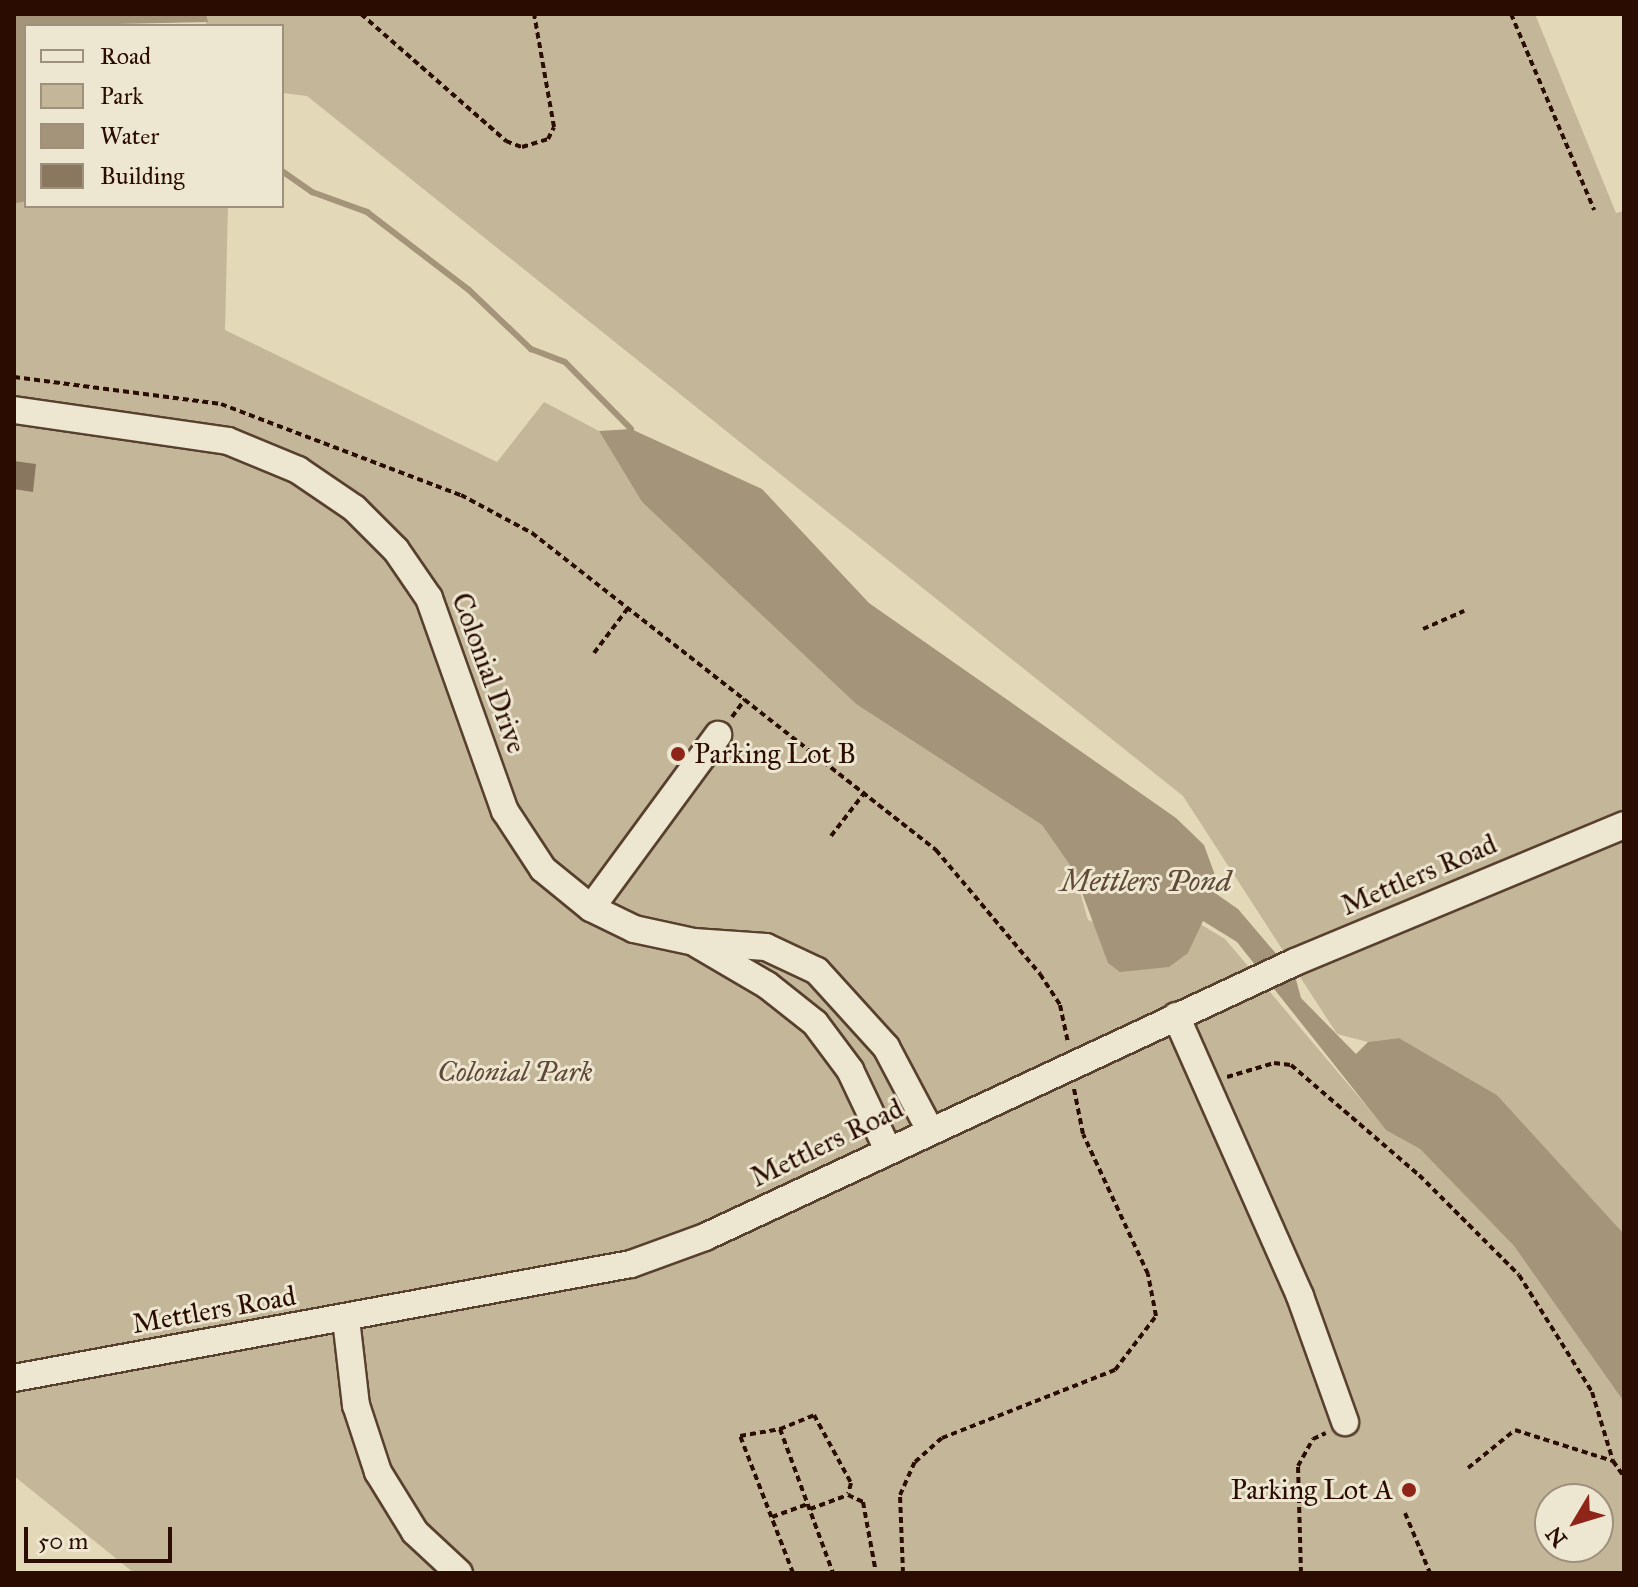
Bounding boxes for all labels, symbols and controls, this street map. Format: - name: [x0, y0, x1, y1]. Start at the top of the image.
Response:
- legend: [24, 24, 284, 208]
- text: Road: [100, 41, 151, 71]
- text: Park: [100, 81, 143, 111]
- text: Water: [100, 121, 159, 151]
- text: Building: [100, 161, 185, 191]
- street label: Colonial Drive: [444, 588, 534, 758]
- place label: Parking Lot B: [694, 737, 856, 771]
- marker: Parking Lot B: [669, 745, 687, 763]
- street label: Mettlers Road: [1336, 827, 1502, 923]
- water label: Mettlers Pond: [1060, 863, 1232, 899]
- park label: Colonial Park: [437, 1055, 593, 1089]
- street label: Mettlers Road: [745, 1092, 909, 1194]
- street label: Mettlers Road: [130, 1279, 298, 1341]
- place label: Parking Lot A: [1231, 1473, 1393, 1507]
- marker: Parking Lot A: [1400, 1481, 1418, 1499]
- north arrow: [1534, 1483, 1614, 1563]
- scale bar: [28, 1511, 176, 1561]
- text: N: [1540, 1521, 1573, 1553]
- text: 50 m: [38, 1526, 88, 1556]

